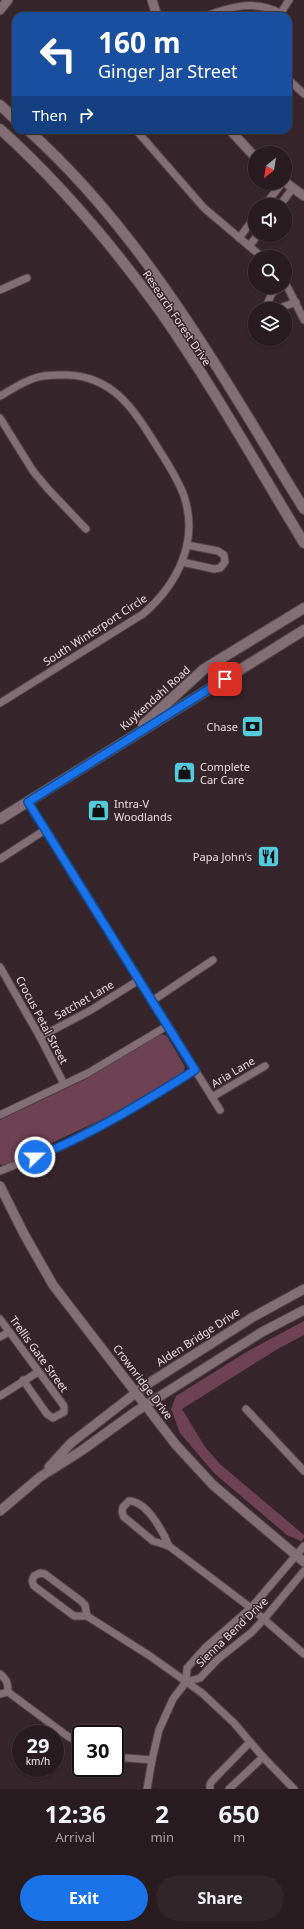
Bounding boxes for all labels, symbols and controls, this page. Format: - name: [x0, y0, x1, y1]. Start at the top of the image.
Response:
- text: 160 m: [98, 23, 181, 61]
- icon: left: [32, 28, 84, 80]
- text: Ginger Jar Street: [98, 59, 238, 83]
- icon: right: [75, 104, 97, 126]
- text: Then: [32, 105, 67, 125]
- north arrow: [248, 146, 292, 190]
- map controls: [248, 146, 292, 346]
- button: sound: [248, 198, 292, 242]
- button: search: [248, 250, 292, 294]
- street label: Research Forest Drive: [140, 267, 215, 368]
- button: layers: [248, 302, 292, 346]
- street label: South Winterport Circle: [40, 590, 150, 669]
- street label: Kuykendahl Road: [116, 662, 193, 733]
- pin: [208, 662, 242, 696]
- icon: arrive: [214, 668, 236, 690]
- bank icon: Chase: [240, 714, 266, 740]
- place label: Chase: [207, 719, 238, 734]
- place label: Complete Car Care: [200, 759, 250, 787]
- shop icon: Complete Car Care: [172, 760, 198, 786]
- place label: Intra-V Woodlands: [114, 796, 172, 824]
- shop icon: Intra-V Woodlands: [85, 797, 111, 823]
- restaurant icon: Papa John's: [255, 844, 281, 870]
- place label: Papa John's: [193, 849, 252, 864]
- street label: Crocus Petal Street: [13, 973, 72, 1066]
- street label: Satchet Lane: [51, 977, 116, 1023]
- street label: Aria Lane: [208, 1053, 257, 1090]
- position arrow: [14, 1136, 56, 1178]
- street label: Alden Bridge Drive: [153, 1304, 242, 1369]
- street label: Trellis Gate Street: [7, 1313, 72, 1395]
- street label: Crownridge Drive: [110, 1341, 177, 1422]
- street label: Sienna Bend Drive: [192, 1593, 271, 1670]
- speed limit sign: 30: [72, 1725, 124, 1777]
- text: 29: [27, 1732, 49, 1759]
- text: km/h: [26, 1754, 50, 1768]
- text: 12:36: [44, 1797, 106, 1830]
- text: 2: [155, 1797, 169, 1830]
- text: 650: [218, 1797, 260, 1830]
- text: Arrival: [55, 1828, 95, 1846]
- text: min: [150, 1828, 174, 1846]
- text: m: [233, 1828, 245, 1846]
- button: Exit: [20, 1875, 148, 1921]
- button: Share: [156, 1875, 284, 1921]

